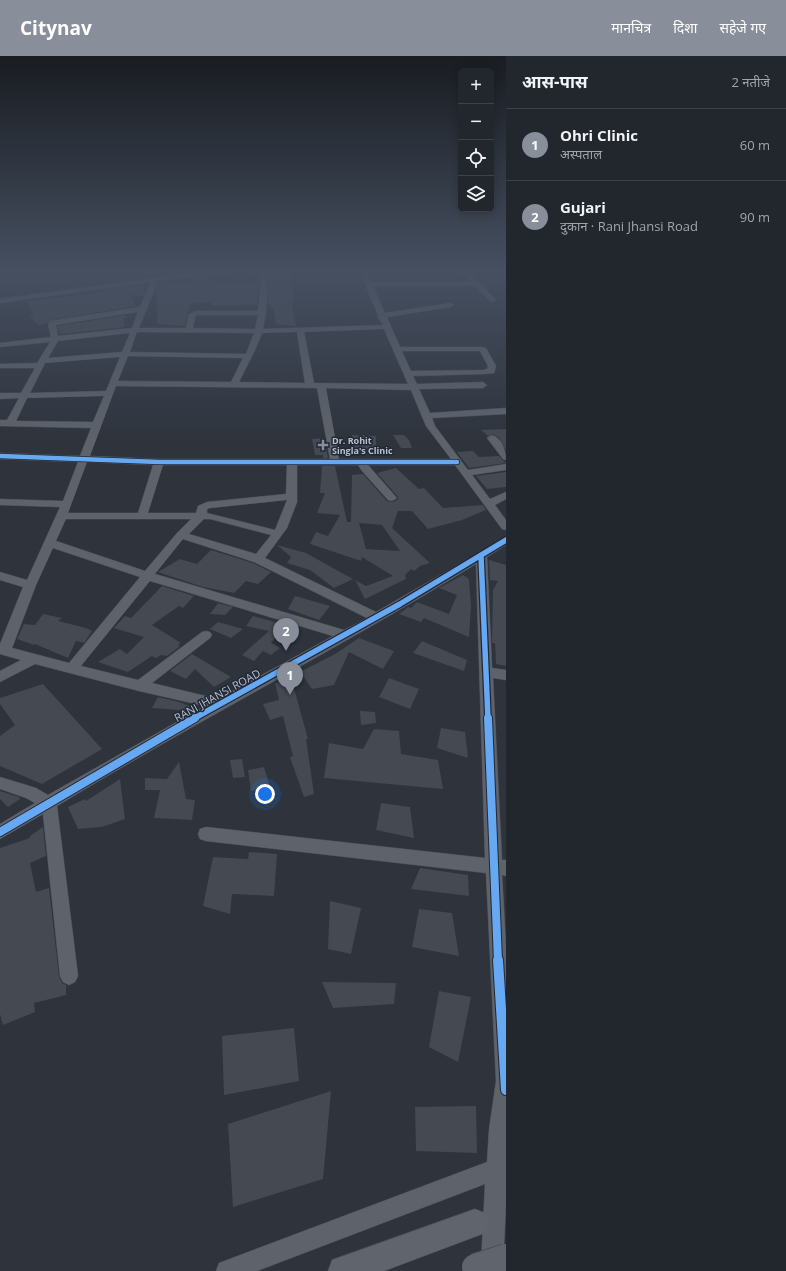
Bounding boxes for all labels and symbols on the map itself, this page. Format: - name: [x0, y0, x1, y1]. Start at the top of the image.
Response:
- place label: Dr. Rohit Singla's Clinic: [332, 434, 393, 457]
- marker: Dr. Rohit Singla's Clinic: [317, 439, 329, 451]
- pin: 2: [273, 618, 299, 651]
- pin: 1: [277, 662, 303, 695]
- street label: RANI JHANSI ROAD: [171, 665, 263, 725]
- your location: [255, 784, 275, 804]

